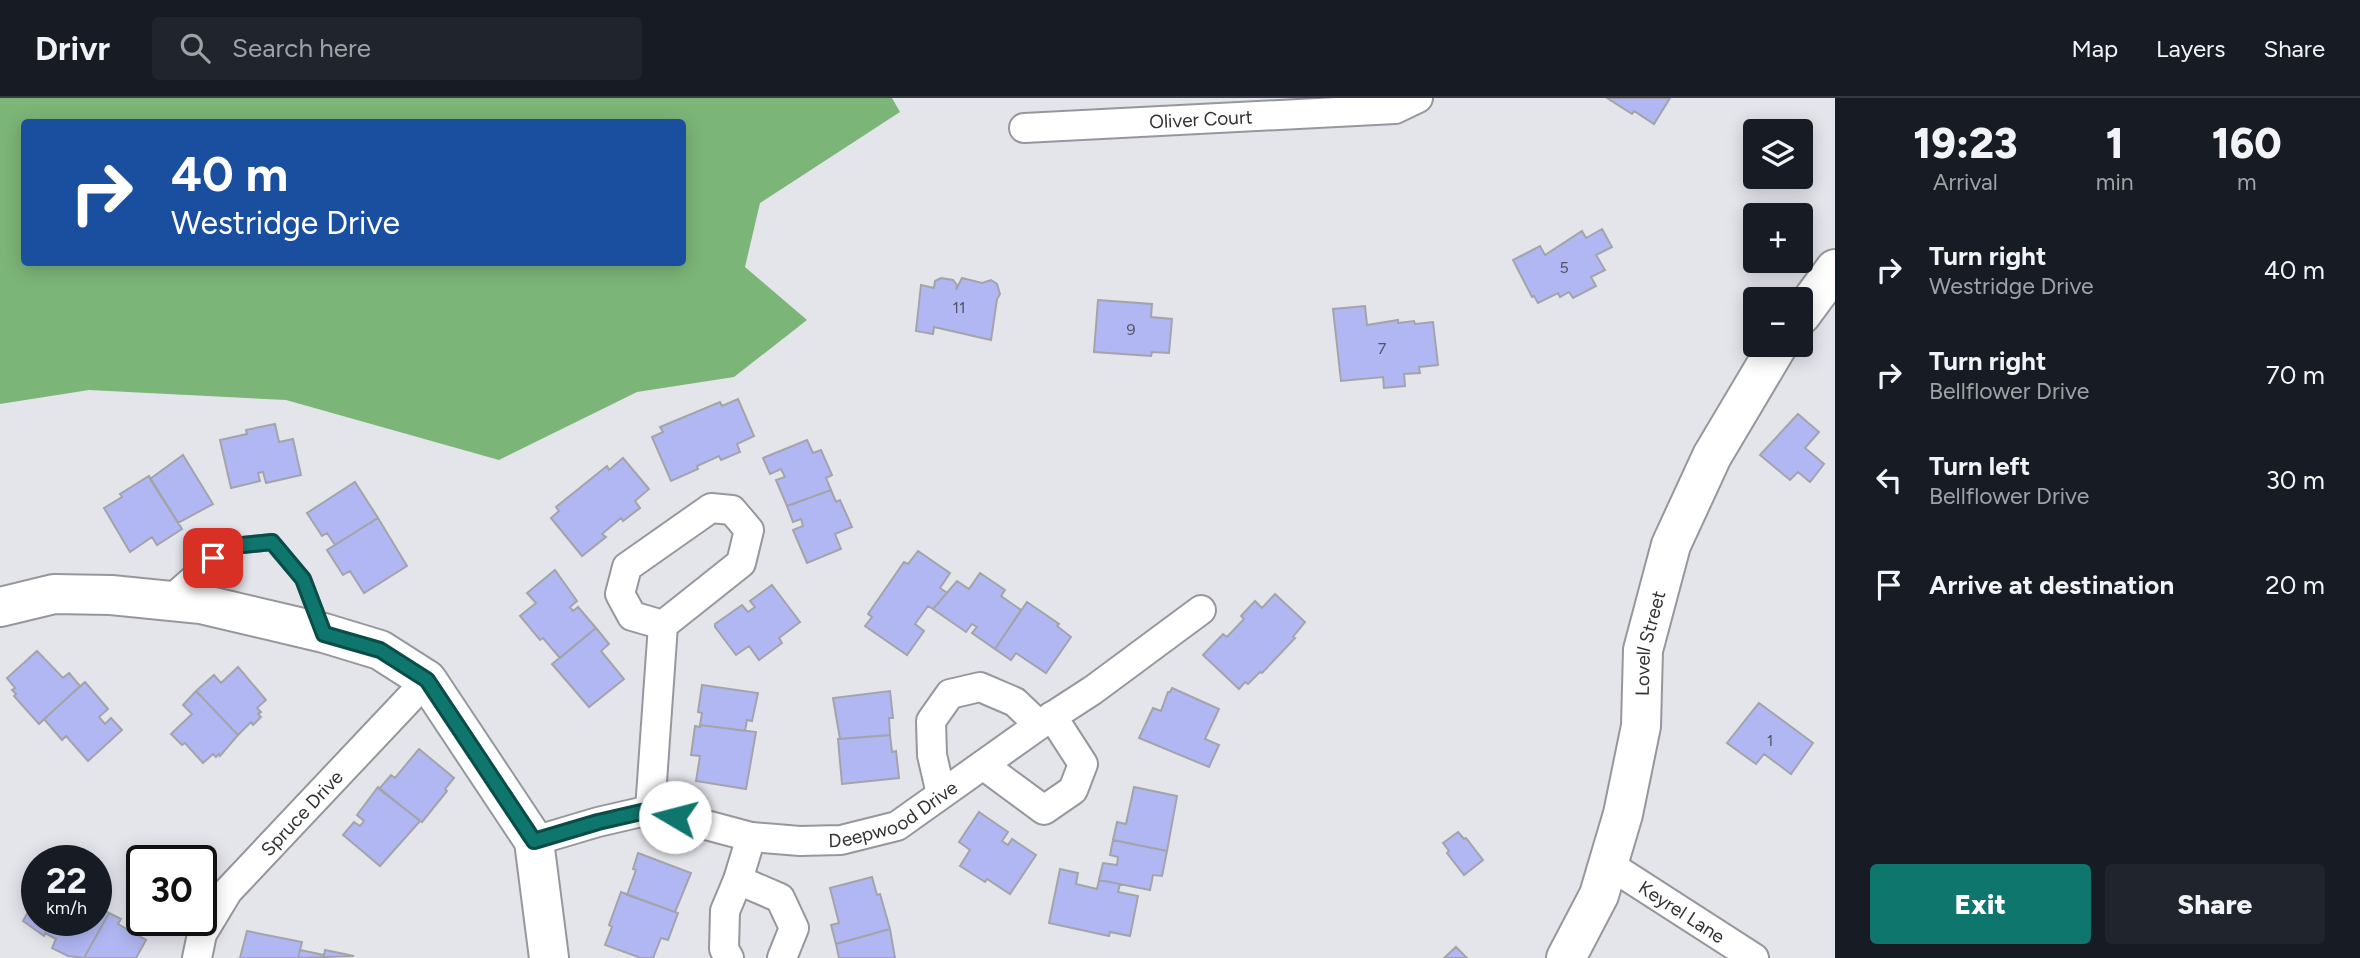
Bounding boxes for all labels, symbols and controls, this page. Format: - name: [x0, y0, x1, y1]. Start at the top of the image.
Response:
- search box: [152, 17, 642, 80]
- text: Drivr: [35, 29, 110, 68]
- icon: search: [176, 29, 214, 67]
- text: Search here: [232, 32, 371, 64]
- text: Map: [2071, 34, 2118, 63]
- text: Layers: [2156, 34, 2225, 63]
- text: Share: [2263, 34, 2325, 63]
- street label: Oliver Court: [1149, 105, 1253, 134]
- text: 19:23: [1913, 118, 2018, 169]
- text: 1: [2106, 118, 2124, 169]
- text: 160: [2212, 118, 2282, 169]
- map controls: [1743, 119, 1813, 357]
- button: layers: [1743, 119, 1813, 189]
- text: 40 m: [171, 144, 288, 203]
- icon: right: [56, 147, 147, 238]
- text: Arrival: [1933, 168, 1998, 196]
- text: min: [2096, 168, 2134, 196]
- text: m: [2237, 168, 2257, 196]
- button: +: [1743, 203, 1813, 273]
- text: Westridge Drive: [171, 204, 400, 242]
- text: Turn right: [1929, 240, 2046, 272]
- icon: right: [1870, 251, 1908, 289]
- text: 40 m: [2264, 254, 2325, 286]
- house number: 5: [1559, 258, 1569, 277]
- text: Westridge Drive: [1929, 272, 2094, 300]
- button: −: [1743, 287, 1813, 357]
- house number: 11: [952, 298, 966, 317]
- house number: 9: [1126, 320, 1136, 339]
- house number: 7: [1378, 339, 1387, 358]
- text: Turn right: [1929, 345, 2046, 377]
- icon: right: [1870, 356, 1908, 394]
- text: 70 m: [2266, 359, 2325, 391]
- text: Bellflower Drive: [1929, 377, 2089, 405]
- text: Turn left: [1929, 450, 2030, 482]
- icon: left: [1870, 461, 1908, 499]
- text: 30 m: [2266, 464, 2325, 496]
- text: Bellflower Drive: [1929, 482, 2089, 510]
- pin: [183, 528, 243, 588]
- icon: arrive: [194, 539, 232, 577]
- icon: arrive: [1870, 566, 1908, 604]
- text: Arrive at destination: [1929, 569, 2174, 601]
- text: 20 m: [2265, 569, 2325, 601]
- street label: Lovell Street: [1631, 588, 1670, 696]
- house number: 1: [1767, 731, 1773, 750]
- street label: Spruce Drive: [256, 766, 348, 861]
- street label: Deepwood Drive: [828, 776, 962, 852]
- position arrow: [638, 780, 712, 854]
- speed limit sign: 30: [126, 845, 217, 936]
- text: 22: [46, 860, 87, 902]
- button: Exit: [1870, 864, 2091, 944]
- button: Share: [2105, 864, 2325, 944]
- street label: Keyrel Lane: [1634, 876, 1729, 948]
- text: km/h: [46, 897, 87, 919]

